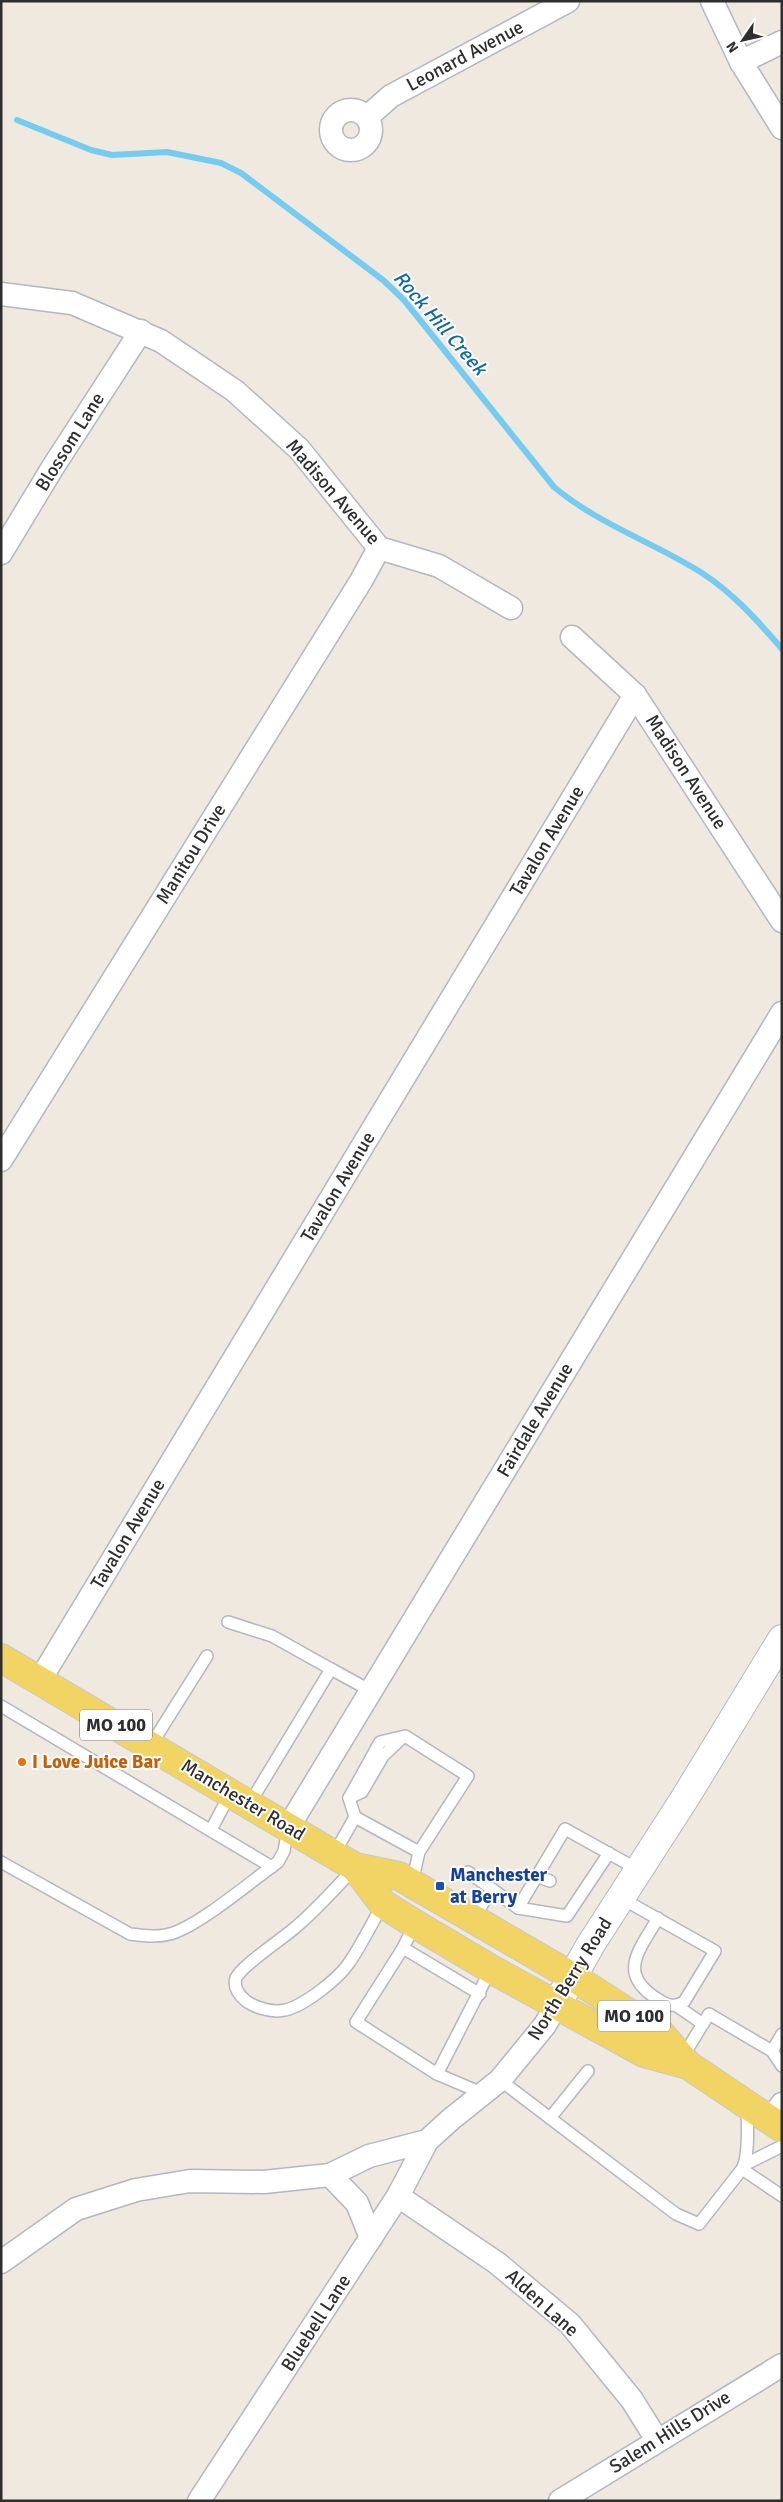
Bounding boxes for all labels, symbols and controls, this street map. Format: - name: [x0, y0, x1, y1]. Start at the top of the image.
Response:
- street label: Leonard Avenue: [402, 15, 528, 97]
- north arrow: [718, 15, 768, 65]
- text: N: [723, 38, 742, 56]
- water label: Rock Hill Creek: [388, 266, 493, 382]
- street label: Blossom Lane: [30, 388, 110, 496]
- street label: Madison Avenue: [281, 434, 385, 550]
- street label: Madison Avenue: [640, 710, 732, 834]
- street label: Tavalon Avenue: [505, 781, 589, 901]
- street label: Manitou Drive: [151, 799, 231, 909]
- street label: Tavalon Avenue: [296, 1127, 380, 1247]
- street label: Fairdale Avenue: [491, 1358, 579, 1482]
- street label: Tavalon Avenue: [86, 1474, 170, 1594]
- road number: MO 100: [80, 1710, 152, 1740]
- place label: I Love Juice Bar: [32, 1750, 161, 1774]
- street label: Manchester Road: [177, 1754, 309, 1846]
- marker: I Love Juice Bar: [16, 1756, 28, 1768]
- place label: Manchester at Berry: [450, 1863, 548, 1909]
- marker: Manchester at Berry: [434, 1880, 446, 1892]
- street label: North Berry Road: [523, 1913, 617, 2045]
- road number: MO 100: [598, 2000, 670, 2032]
- street label: Alden Lane: [500, 2264, 584, 2342]
- street label: Bluebell Lane: [276, 2270, 356, 2376]
- street label: Salem Hills Drive: [605, 2385, 735, 2479]

